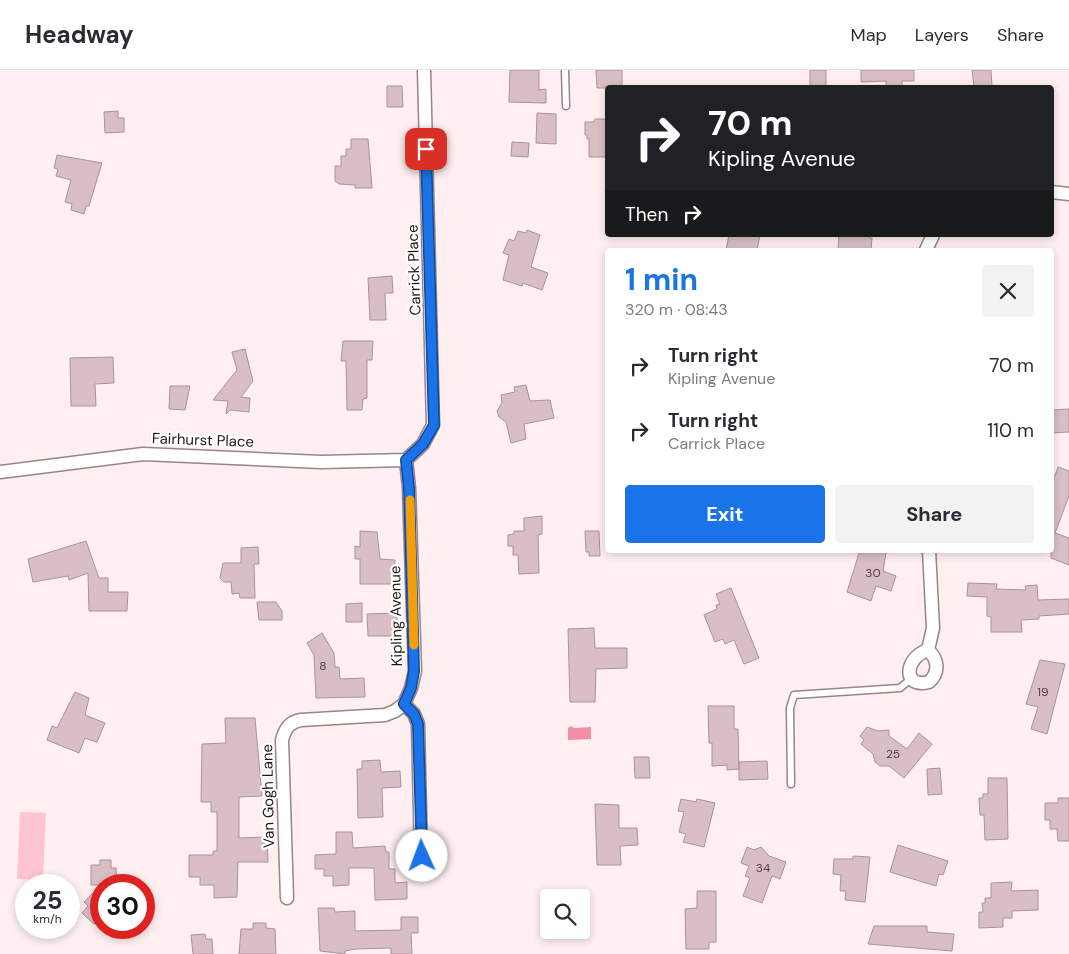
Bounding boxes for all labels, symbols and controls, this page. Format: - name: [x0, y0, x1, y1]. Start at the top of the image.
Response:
- text: Headway: [25, 19, 134, 50]
- text: Map: [851, 23, 887, 47]
- text: Layers: [915, 23, 969, 47]
- text: Share: [997, 23, 1044, 47]
- text: 70 m: [708, 100, 792, 146]
- icon: right: [625, 105, 690, 170]
- pin: [405, 128, 447, 170]
- icon: arrive: [412, 135, 440, 163]
- text: Kipling Avenue: [708, 144, 856, 173]
- icon: right: [678, 200, 706, 228]
- text: Then: [625, 202, 668, 227]
- street label: Carrick Place: [402, 224, 426, 316]
- text: 1 min: [625, 260, 698, 299]
- button: close: [982, 265, 1034, 317]
- text: 320 m · 08:43: [625, 299, 728, 320]
- text: Turn right: [668, 343, 758, 368]
- icon: right: [625, 352, 653, 380]
- text: 70 m: [989, 353, 1034, 378]
- text: Kipling Avenue: [668, 368, 775, 389]
- text: Turn right: [668, 408, 758, 433]
- icon: right: [625, 417, 653, 445]
- text: 110 m: [987, 418, 1034, 443]
- street label: Fairhurst Place: [152, 428, 254, 452]
- text: Carrick Place: [668, 433, 765, 454]
- button: Exit: [625, 485, 825, 543]
- button: Share: [835, 485, 1034, 543]
- house number: 30: [865, 565, 881, 581]
- street label: Kipling Avenue: [385, 566, 407, 666]
- house number: 8: [319, 658, 327, 674]
- house number: 19: [1037, 684, 1049, 700]
- street label: Van Gogh Lane: [257, 744, 279, 848]
- house number: 25: [886, 746, 900, 762]
- position arrow: [395, 829, 447, 881]
- house number: 34: [756, 860, 770, 876]
- speed limit sign: 30: [90, 874, 155, 939]
- text: 25: [33, 884, 62, 917]
- map controls: [540, 889, 590, 939]
- button: search: [540, 889, 590, 939]
- text: km/h: [33, 911, 62, 927]

